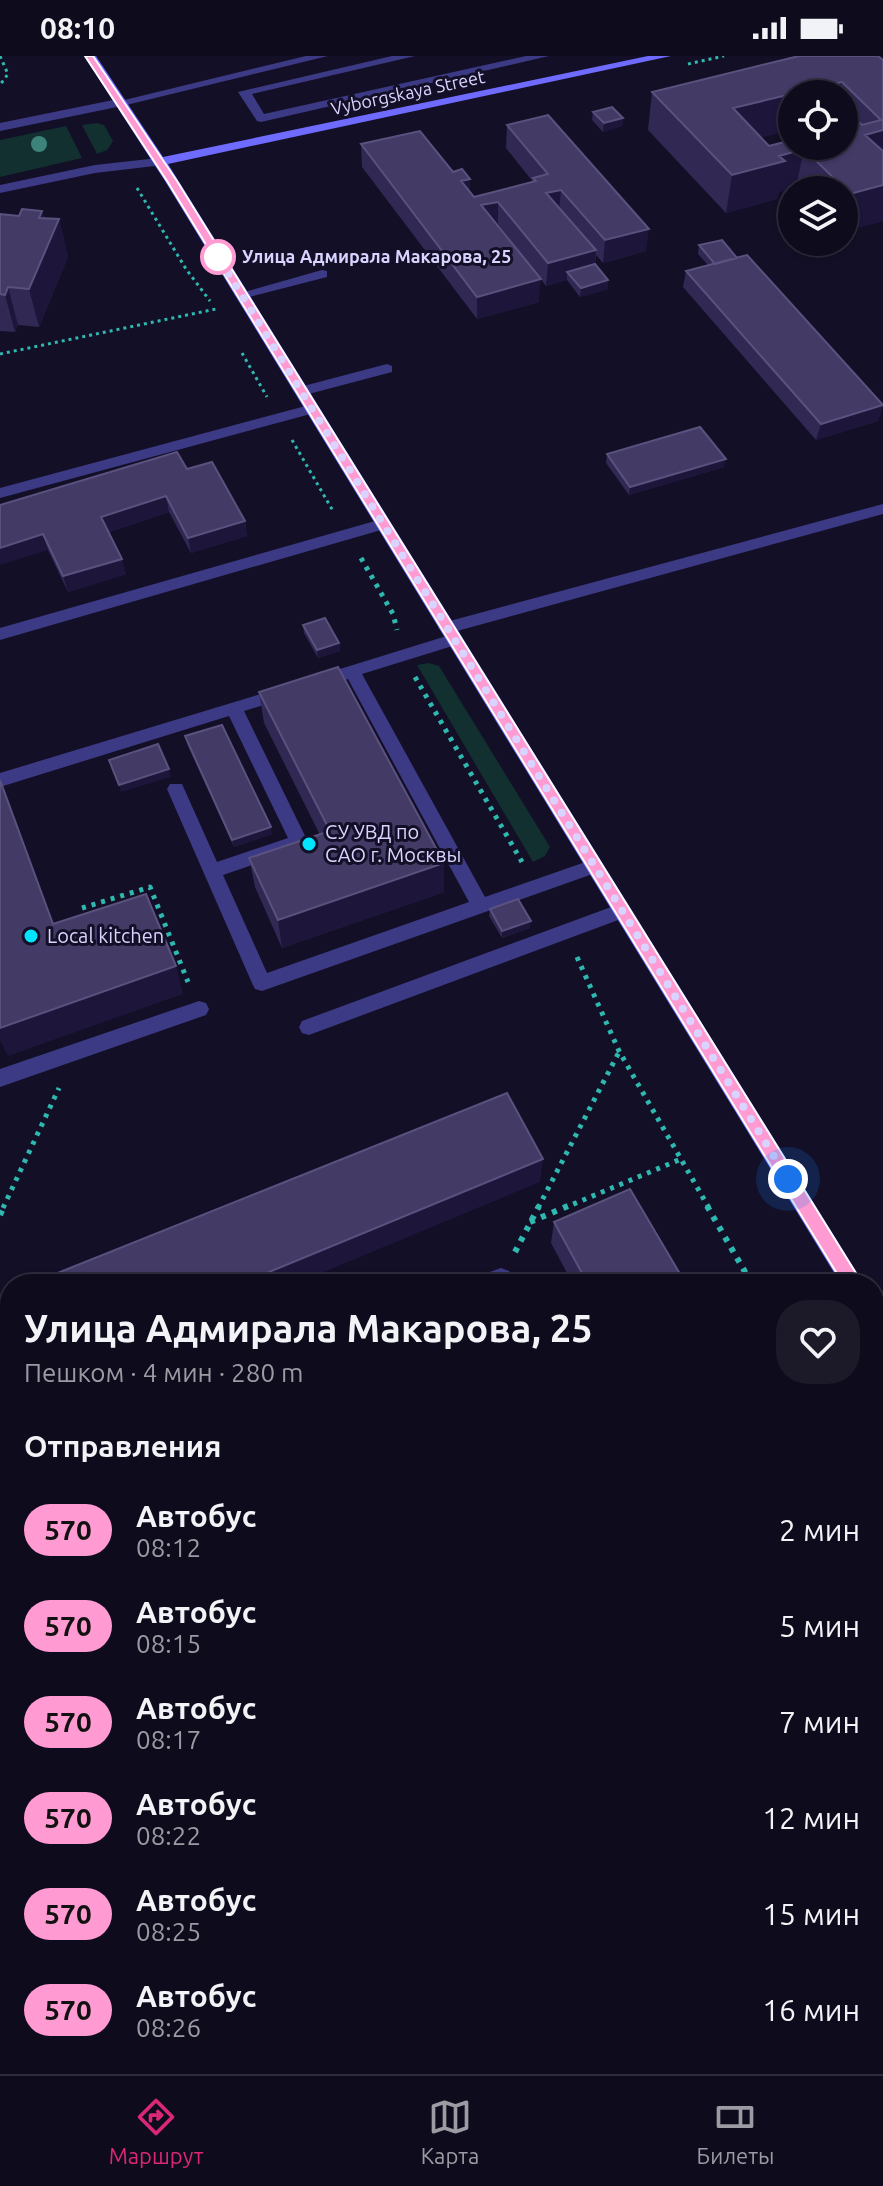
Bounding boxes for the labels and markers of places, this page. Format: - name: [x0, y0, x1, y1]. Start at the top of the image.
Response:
- marker: Улица Адмирала Макарова, 25: [201, 240, 235, 274]
- place label: Улица Адмирала Макарова, 25: [242, 246, 511, 266]
- place label: СУ УВД по САО г. Москвы: [325, 820, 461, 866]
- marker: СУ УВД по САО г. Москвы: [300, 835, 318, 853]
- place label: Local kitchen: [47, 924, 164, 947]
- marker: Local kitchen: [22, 927, 40, 945]

